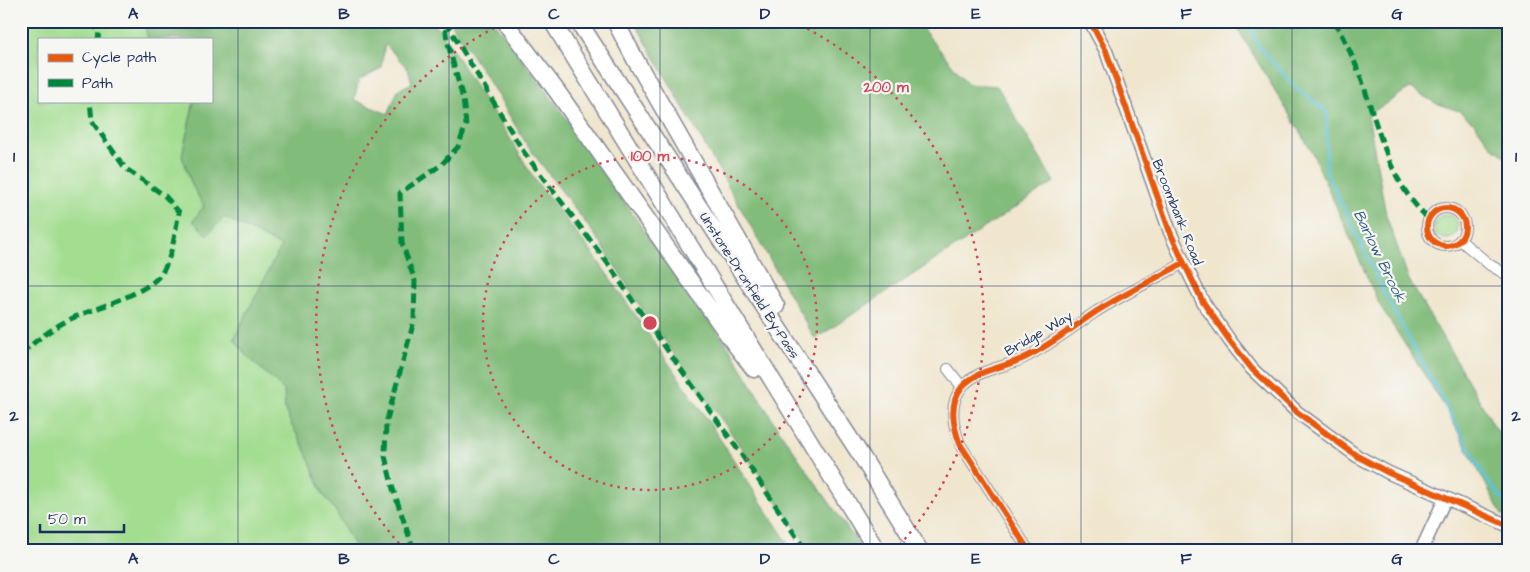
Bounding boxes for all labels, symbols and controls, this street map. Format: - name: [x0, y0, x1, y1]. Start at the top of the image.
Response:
- text: A: [128, 3, 139, 25]
- text: B: [338, 3, 350, 25]
- text: C: [548, 3, 560, 25]
- text: D: [760, 3, 771, 25]
- text: E: [971, 3, 981, 25]
- text: F: [1180, 3, 1192, 25]
- text: G: [1391, 3, 1403, 25]
- legend: [38, 38, 212, 102]
- text: Cycle path: [82, 47, 157, 69]
- text: Path: [82, 73, 113, 94]
- text: 200 m: [862, 77, 909, 98]
- text: 1: [13, 146, 16, 168]
- text: 100 m: [631, 146, 670, 167]
- text: 1: [1515, 146, 1518, 168]
- street label: Broombank Road: [1147, 156, 1207, 268]
- water label: Barlow Brook: [1348, 206, 1411, 307]
- street label: Unstone-Dronfield By-Pass: [694, 208, 804, 363]
- street label: Bridge Way: [1001, 306, 1076, 361]
- centre of rings: [641, 314, 659, 332]
- text: 2: [8, 405, 19, 427]
- text: 2: [1510, 405, 1521, 427]
- scale bar: [40, 502, 124, 534]
- text: 50 m: [48, 509, 86, 530]
- text: A: [128, 548, 139, 570]
- text: B: [338, 548, 350, 570]
- text: C: [548, 548, 560, 570]
- text: D: [760, 548, 771, 570]
- text: E: [971, 548, 981, 570]
- text: F: [1180, 548, 1192, 570]
- text: G: [1391, 548, 1403, 570]

